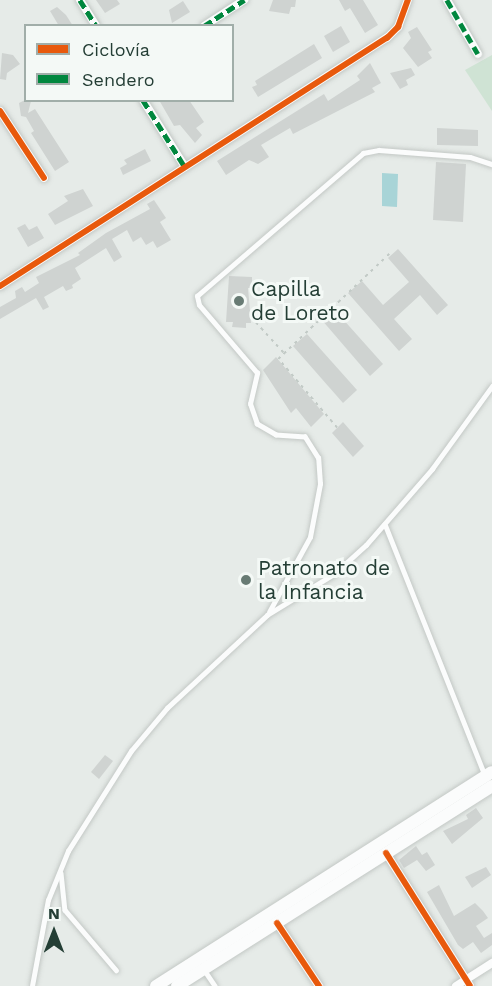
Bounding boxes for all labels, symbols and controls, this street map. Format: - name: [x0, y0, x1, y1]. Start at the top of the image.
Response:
- legend: [24, 24, 234, 102]
- text: Ciclovía: [82, 39, 150, 60]
- text: Sendero: [82, 69, 155, 90]
- place label: Capilla de Loreto: [251, 276, 350, 326]
- marker: Capilla de Loreto: [232, 294, 246, 308]
- place label: Patronato de la Infancia: [258, 555, 390, 605]
- marker: Patronato de la Infancia: [239, 573, 253, 587]
- north arrow: [24, 902, 84, 962]
- text: N: [48, 904, 60, 923]

